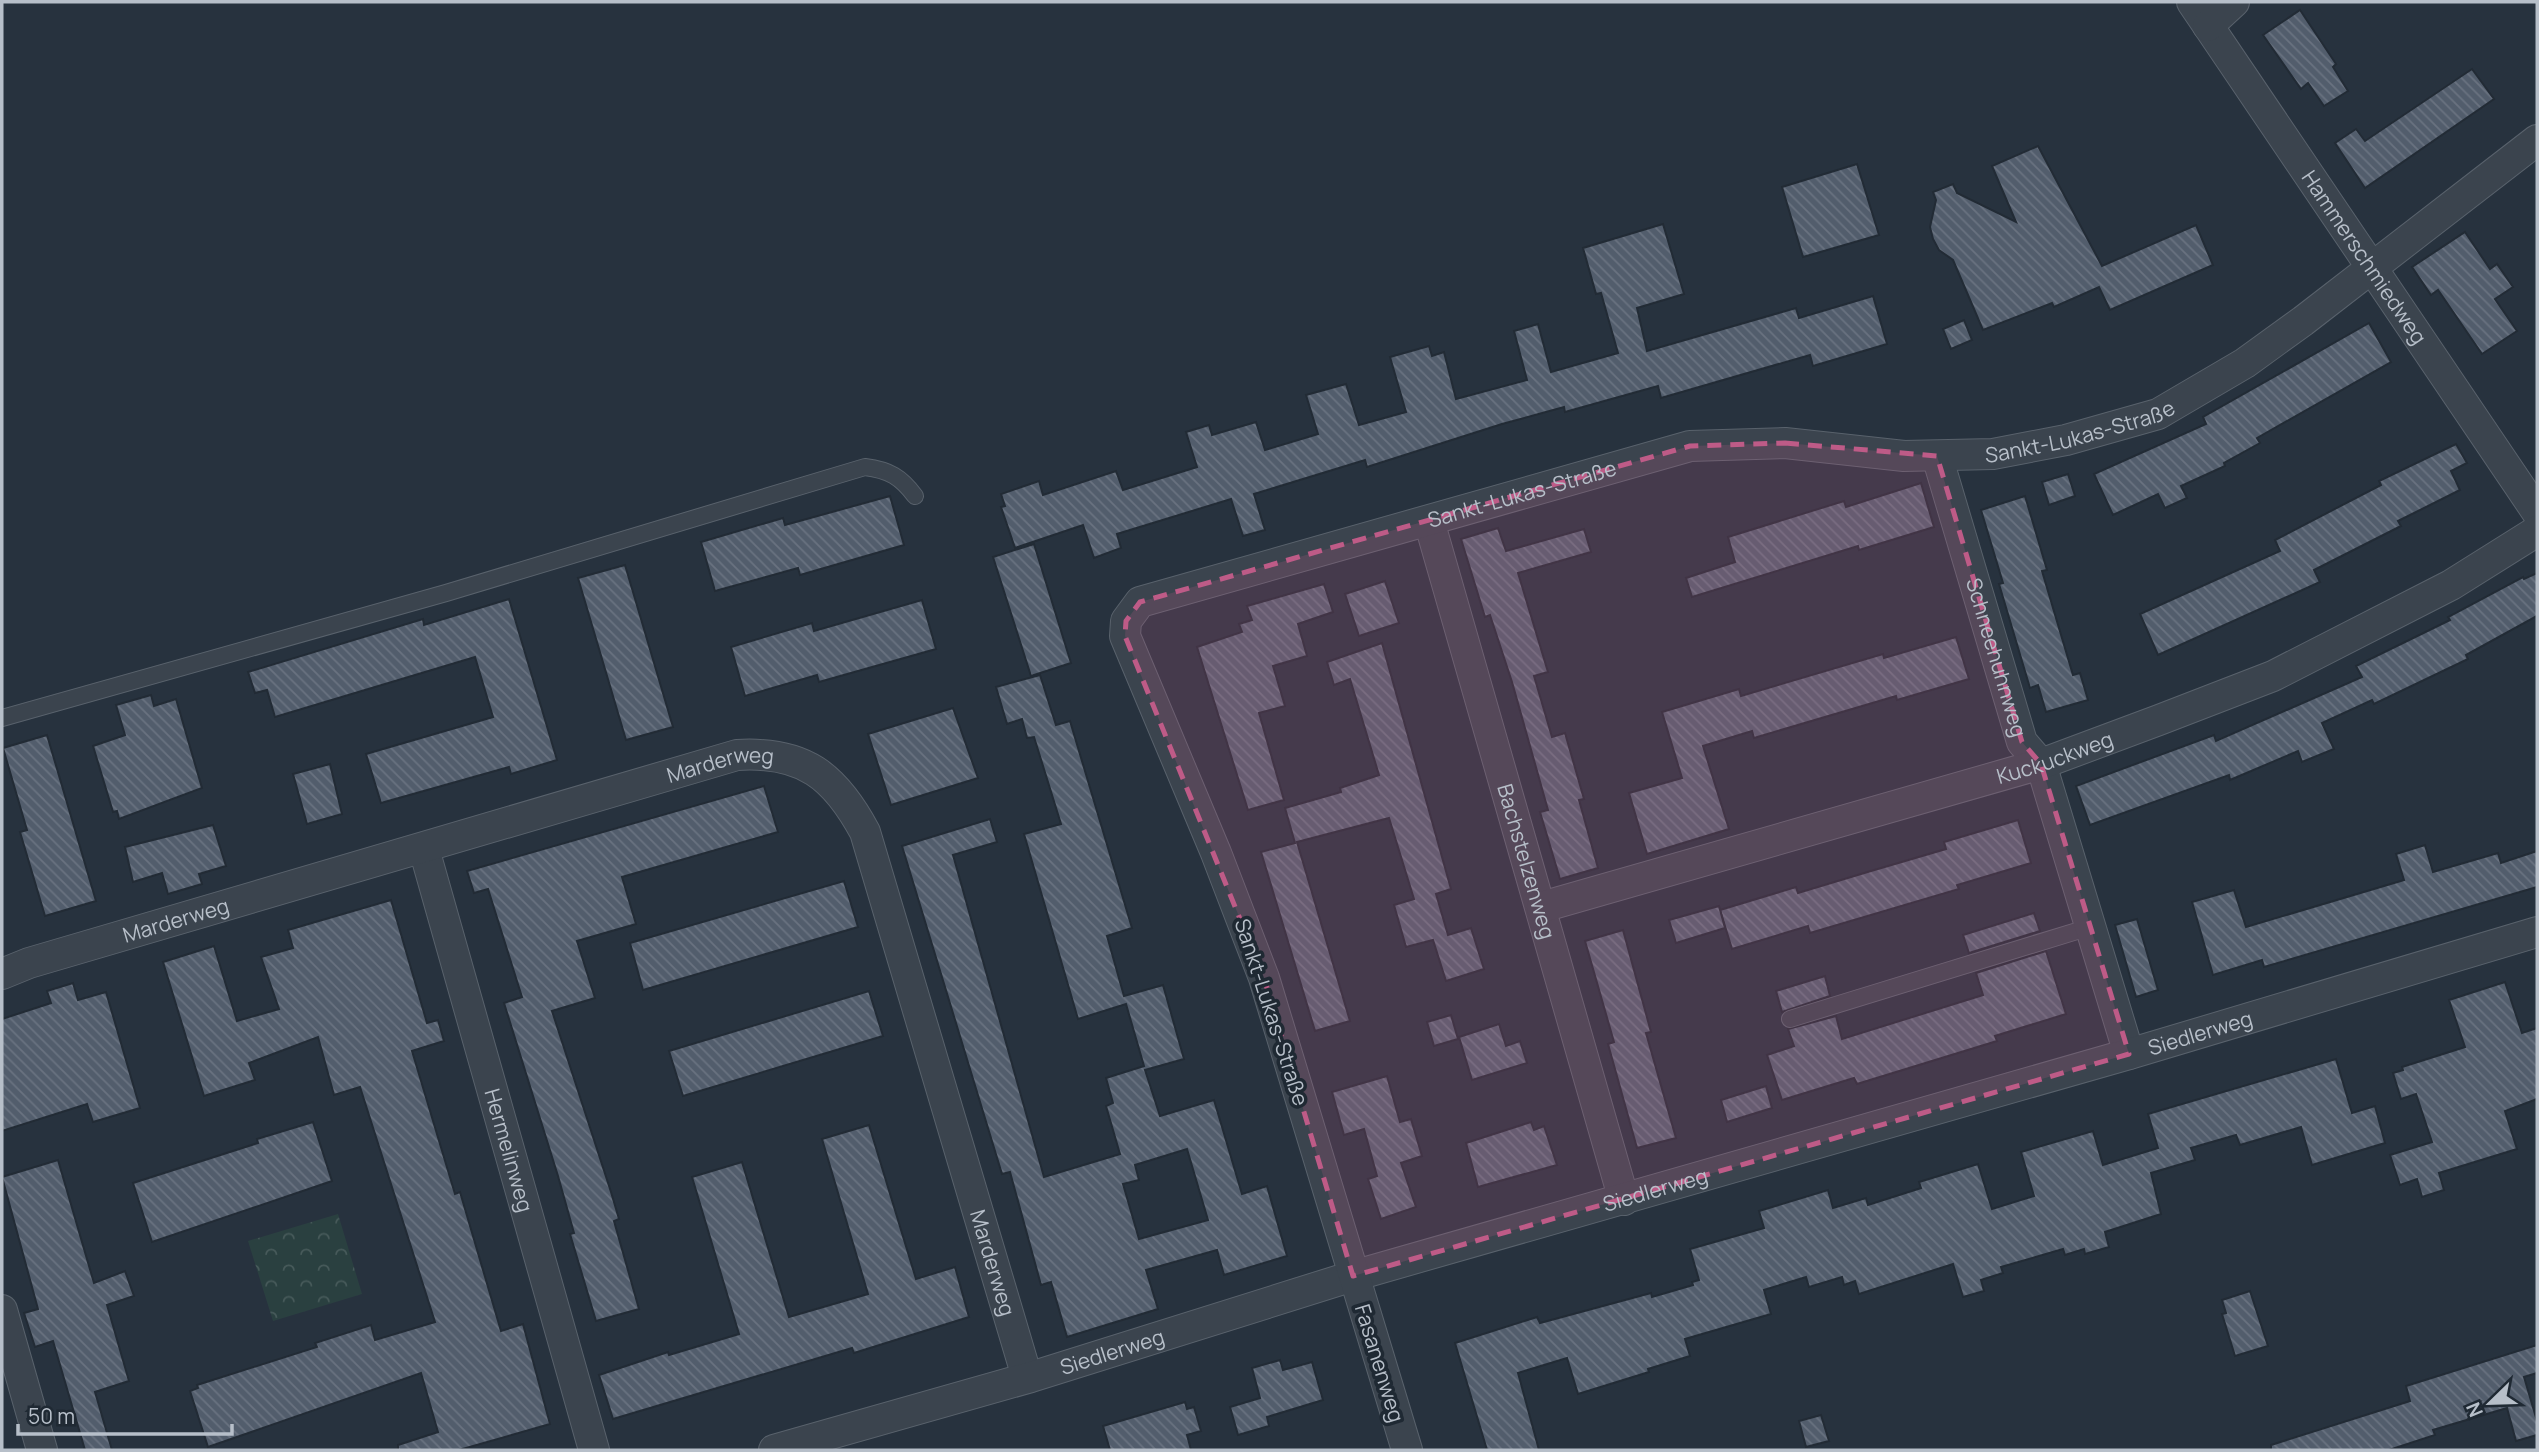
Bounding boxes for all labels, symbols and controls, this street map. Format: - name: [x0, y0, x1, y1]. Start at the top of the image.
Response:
- street label: Hammerschmiedweg: [2296, 165, 2433, 349]
- street label: Sankt-Lukas-Straße: [1985, 393, 2180, 468]
- street label: Sankt-Lukas-Straße: [1424, 454, 1620, 534]
- street label: Schneehuhnweg: [1960, 575, 2034, 740]
- street label: Kuckuckweg: [1993, 724, 2117, 790]
- street label: Marderweg: [663, 740, 775, 789]
- street label: Bachstelzenweg: [1491, 780, 1562, 942]
- street label: Marderweg: [119, 891, 232, 949]
- street label: Sankt-Lukas-Straße: [1229, 915, 1315, 1109]
- street label: Siedlerweg: [2144, 1004, 2256, 1062]
- street label: Hermelinweg: [478, 1085, 540, 1215]
- street label: Siedlerweg: [1600, 1161, 1711, 1218]
- street label: Marderweg: [964, 1206, 1022, 1319]
- street label: Fasanenweg: [1349, 1301, 1411, 1425]
- street label: Siedlerweg: [1056, 1322, 1168, 1381]
- north arrow: [2455, 1368, 2525, 1438]
- scale bar: [18, 1392, 231, 1436]
- text: N: [2460, 1398, 2489, 1421]
- text: 50 m: [28, 1402, 75, 1430]

